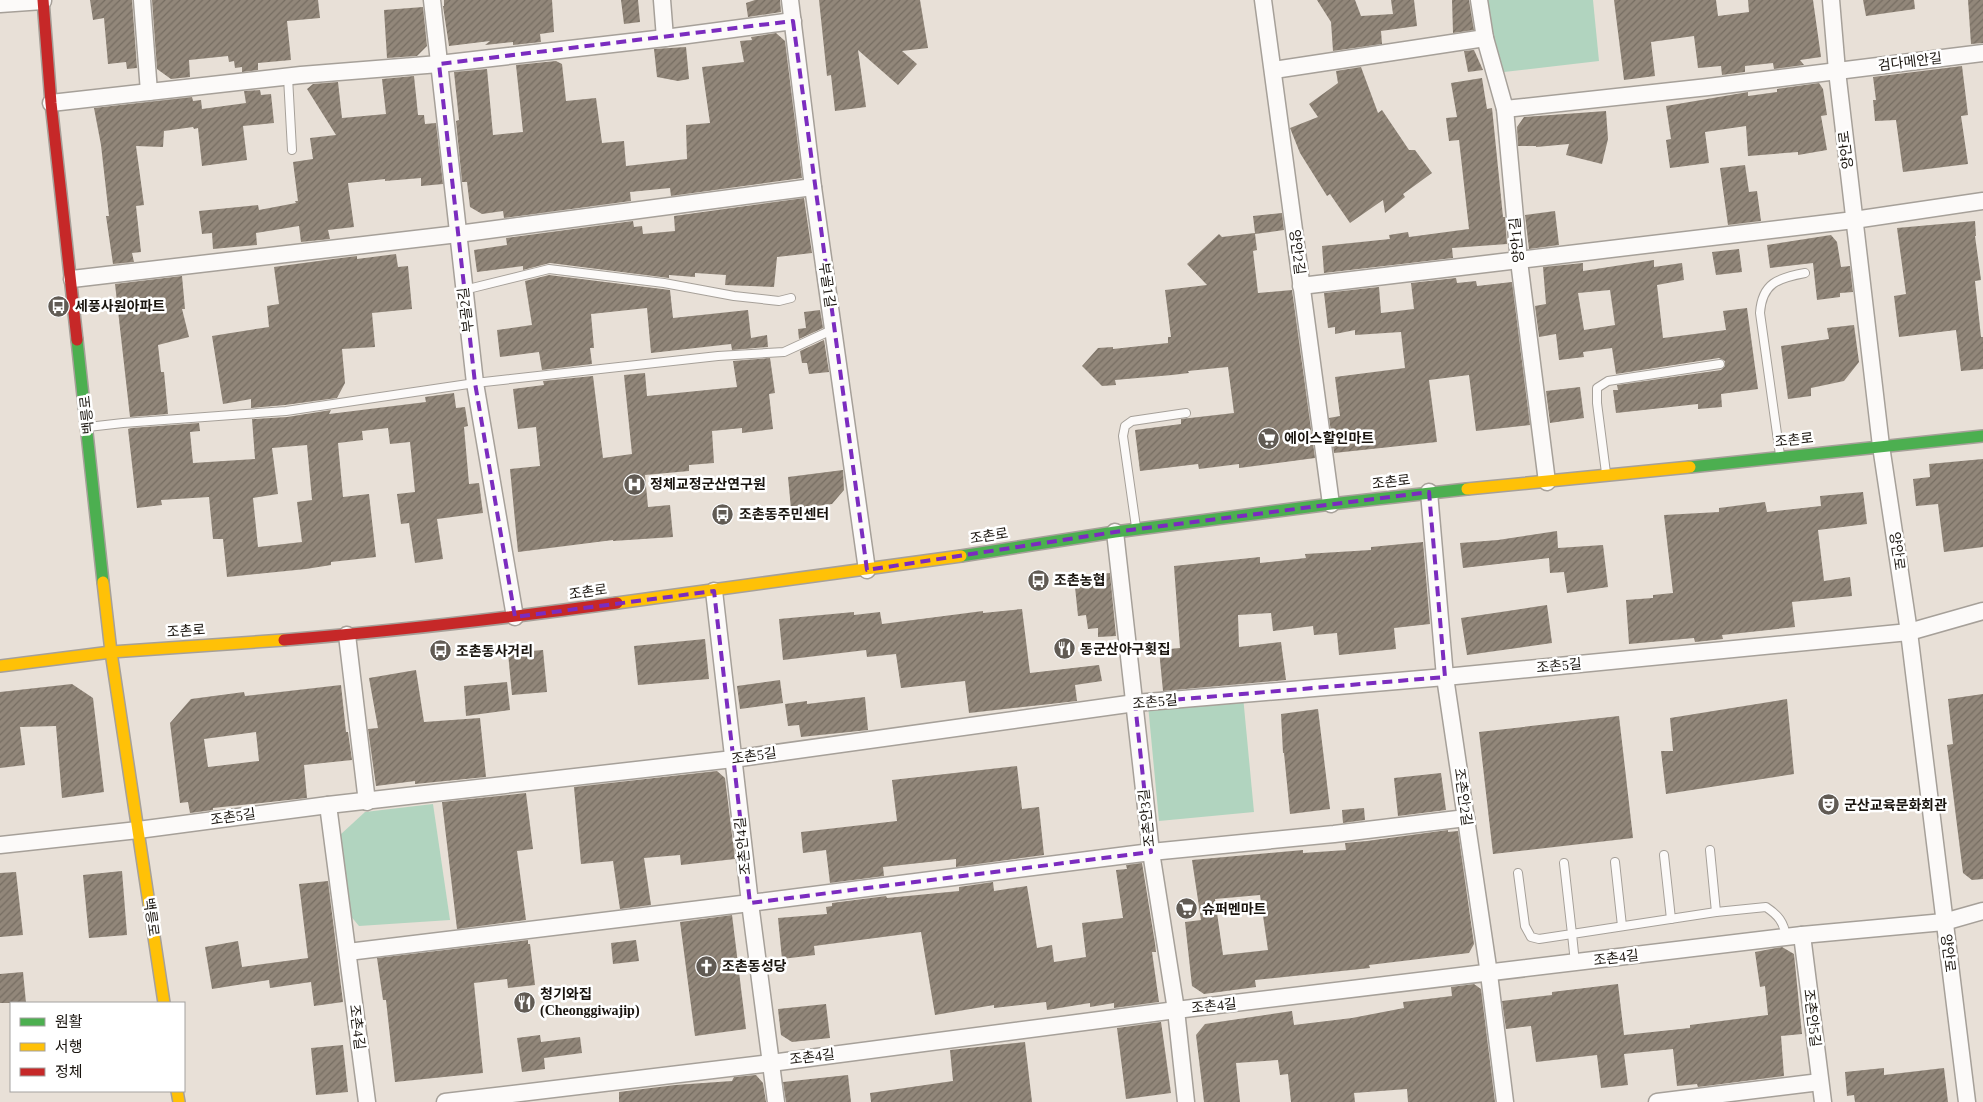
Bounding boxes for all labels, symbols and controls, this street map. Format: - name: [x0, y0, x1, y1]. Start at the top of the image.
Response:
- street label: 검다메안길: [1877, 51, 1943, 73]
- street label: 양안로: [1836, 130, 1856, 170]
- street label: 양안1길: [1508, 217, 1526, 263]
- street label: 양안2길: [1287, 228, 1307, 276]
- street label: 부골1길: [816, 261, 838, 309]
- street label: 부골2길: [456, 286, 476, 334]
- bus stop icon: 세풍사원아파트: [47, 294, 71, 318]
- place label: 세풍사원아파트: [75, 299, 165, 314]
- street label: 백릉로: [78, 395, 96, 435]
- supermarket icon: 에이스할인마트: [1256, 426, 1280, 450]
- place label: 에이스할인마트: [1284, 430, 1374, 446]
- street label: 조촌로: [1774, 431, 1814, 449]
- hospital icon: 정체교정군산연구원: [622, 472, 646, 496]
- street label: 조촌로: [1371, 472, 1411, 492]
- place label: 정체교정군산연구원: [650, 477, 766, 492]
- bus stop icon: 조촌동주민센터: [711, 502, 735, 526]
- place label: 조촌동주민센터: [739, 507, 829, 522]
- street label: 조촌로: [969, 526, 1009, 546]
- street label: 양안로: [1887, 531, 1907, 571]
- bus stop icon: 조촌농협: [1026, 568, 1050, 592]
- place label: 조촌농협: [1054, 573, 1106, 588]
- street label: 조촌로: [568, 582, 608, 602]
- street label: 조촌로: [166, 622, 206, 640]
- restaurant icon: 동군산아구횟집: [1052, 637, 1076, 661]
- bus stop icon: 조촌동사거리: [428, 639, 452, 663]
- place label: 동군산아구횟집: [1080, 641, 1170, 657]
- place label: 조촌동사거리: [456, 644, 533, 659]
- street label: 조촌5길: [1536, 657, 1582, 675]
- street label: 조촌5길: [1132, 693, 1178, 711]
- street label: 조촌5길: [730, 745, 778, 767]
- street label: 조촌안2길: [1452, 767, 1474, 827]
- street label: 조촌안3길: [1136, 788, 1158, 848]
- theatre icon: 군산교육문화회관: [1816, 793, 1840, 817]
- place label: 군산교육문화회관: [1844, 798, 1947, 813]
- street label: 조촌5길: [209, 806, 257, 828]
- street label: 조촌안4길: [732, 816, 754, 876]
- street label: 백릉로: [141, 897, 161, 937]
- supermarket icon: 슈퍼멘마트: [1174, 897, 1198, 921]
- place label: 슈퍼멘마트: [1202, 902, 1267, 917]
- street label: 양안로: [1938, 933, 1958, 973]
- street label: 조촌4길: [1592, 948, 1640, 968]
- church icon: 조촌동성당: [694, 954, 718, 978]
- place label: 조촌동성당: [722, 959, 787, 974]
- place label: 청기와집 (Cheonggiwajip): [540, 987, 640, 1019]
- street label: 조촌안5길: [1801, 988, 1823, 1048]
- restaurant icon: 청기와집 (Cheonggiwajip): [512, 990, 536, 1014]
- street label: 조촌4길: [1191, 996, 1237, 1016]
- legend: [10, 1002, 185, 1092]
- street label: 조촌4길: [347, 1003, 367, 1051]
- text: 원활: [55, 1014, 83, 1030]
- text: 서행: [55, 1039, 83, 1055]
- street label: 조촌4길: [788, 1047, 836, 1067]
- text: 정체: [55, 1064, 83, 1080]

